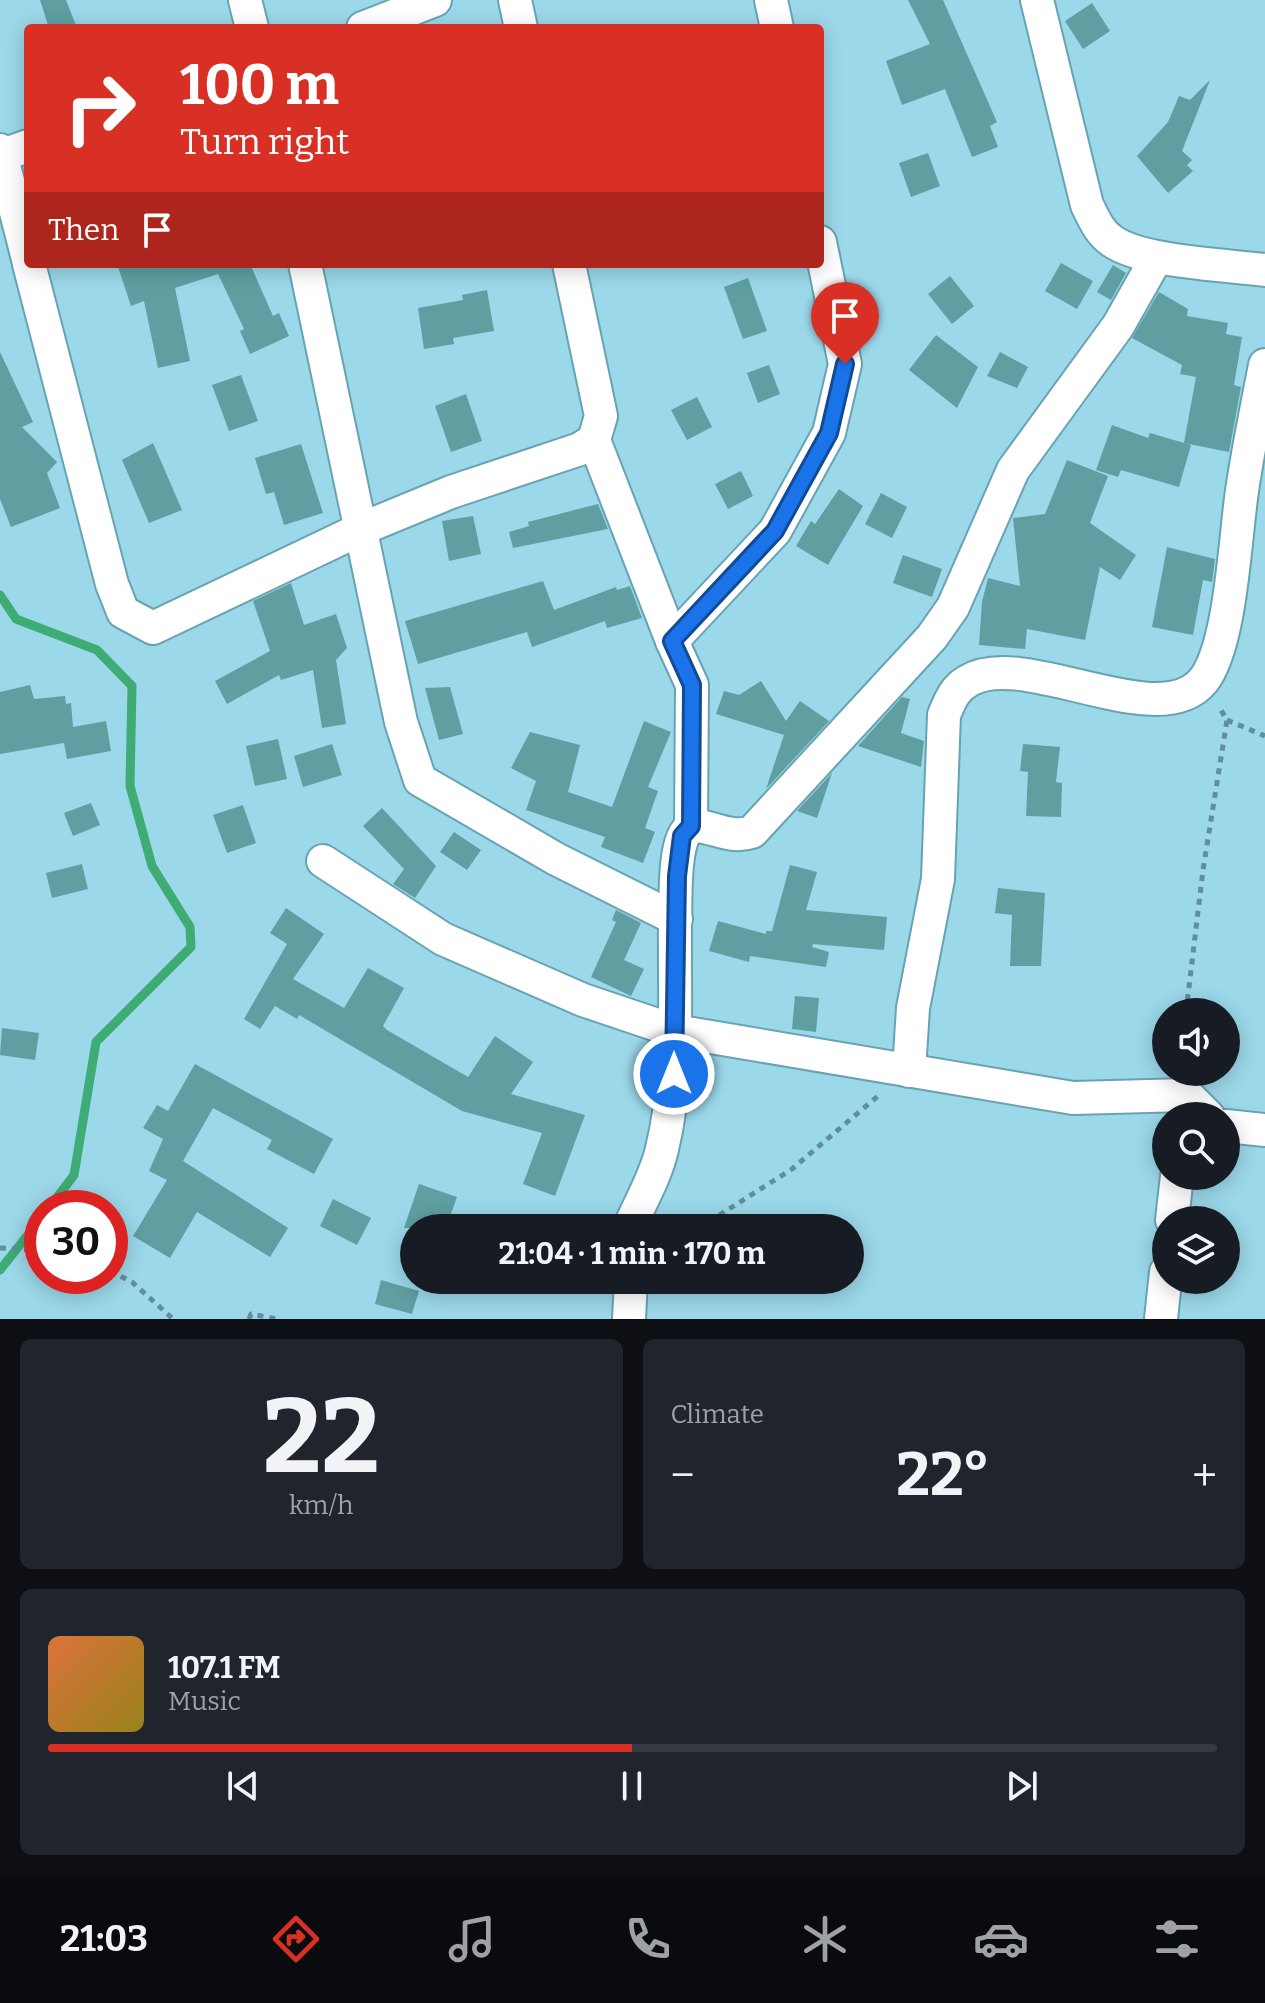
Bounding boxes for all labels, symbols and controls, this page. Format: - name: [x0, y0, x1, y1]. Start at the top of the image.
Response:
- text: 100 m: [180, 52, 339, 119]
- icon: right: [48, 56, 152, 160]
- text: Turn right: [180, 120, 349, 164]
- icon: arrive: [135, 208, 179, 252]
- text: Then: [48, 212, 119, 248]
- pin: [811, 282, 879, 364]
- icon: arrive: [823, 294, 867, 338]
- map controls: [1152, 998, 1240, 1294]
- button: sound: [1152, 998, 1240, 1086]
- position arrow: [632, 1032, 716, 1116]
- button: search: [1152, 1102, 1240, 1190]
- speed limit sign: 30: [24, 1190, 128, 1294]
- button: layers: [1152, 1206, 1240, 1294]
- text: 21:04 · 1 min · 170 m: [499, 1236, 765, 1272]
- text: 22: [263, 1375, 380, 1500]
- text: Climate: [671, 1399, 764, 1430]
- text: 22°: [896, 1439, 990, 1511]
- text: −: [671, 1449, 695, 1502]
- text: +: [1192, 1449, 1217, 1502]
- text: km/h: [289, 1490, 353, 1521]
- text: 107.1 FM: [168, 1650, 280, 1686]
- text: Music: [168, 1686, 241, 1717]
- icon: previous: [221, 1764, 265, 1808]
- icon: pause: [610, 1764, 654, 1808]
- icon: next: [1000, 1764, 1044, 1808]
- icon: directions: [268, 1911, 324, 1967]
- icon: music: [444, 1911, 500, 1967]
- icon: phone: [620, 1911, 676, 1967]
- icon: climate: [797, 1911, 853, 1967]
- icon: car: [973, 1911, 1029, 1967]
- icon: filters: [1149, 1911, 1205, 1967]
- text: 21:03: [60, 1917, 148, 1961]

